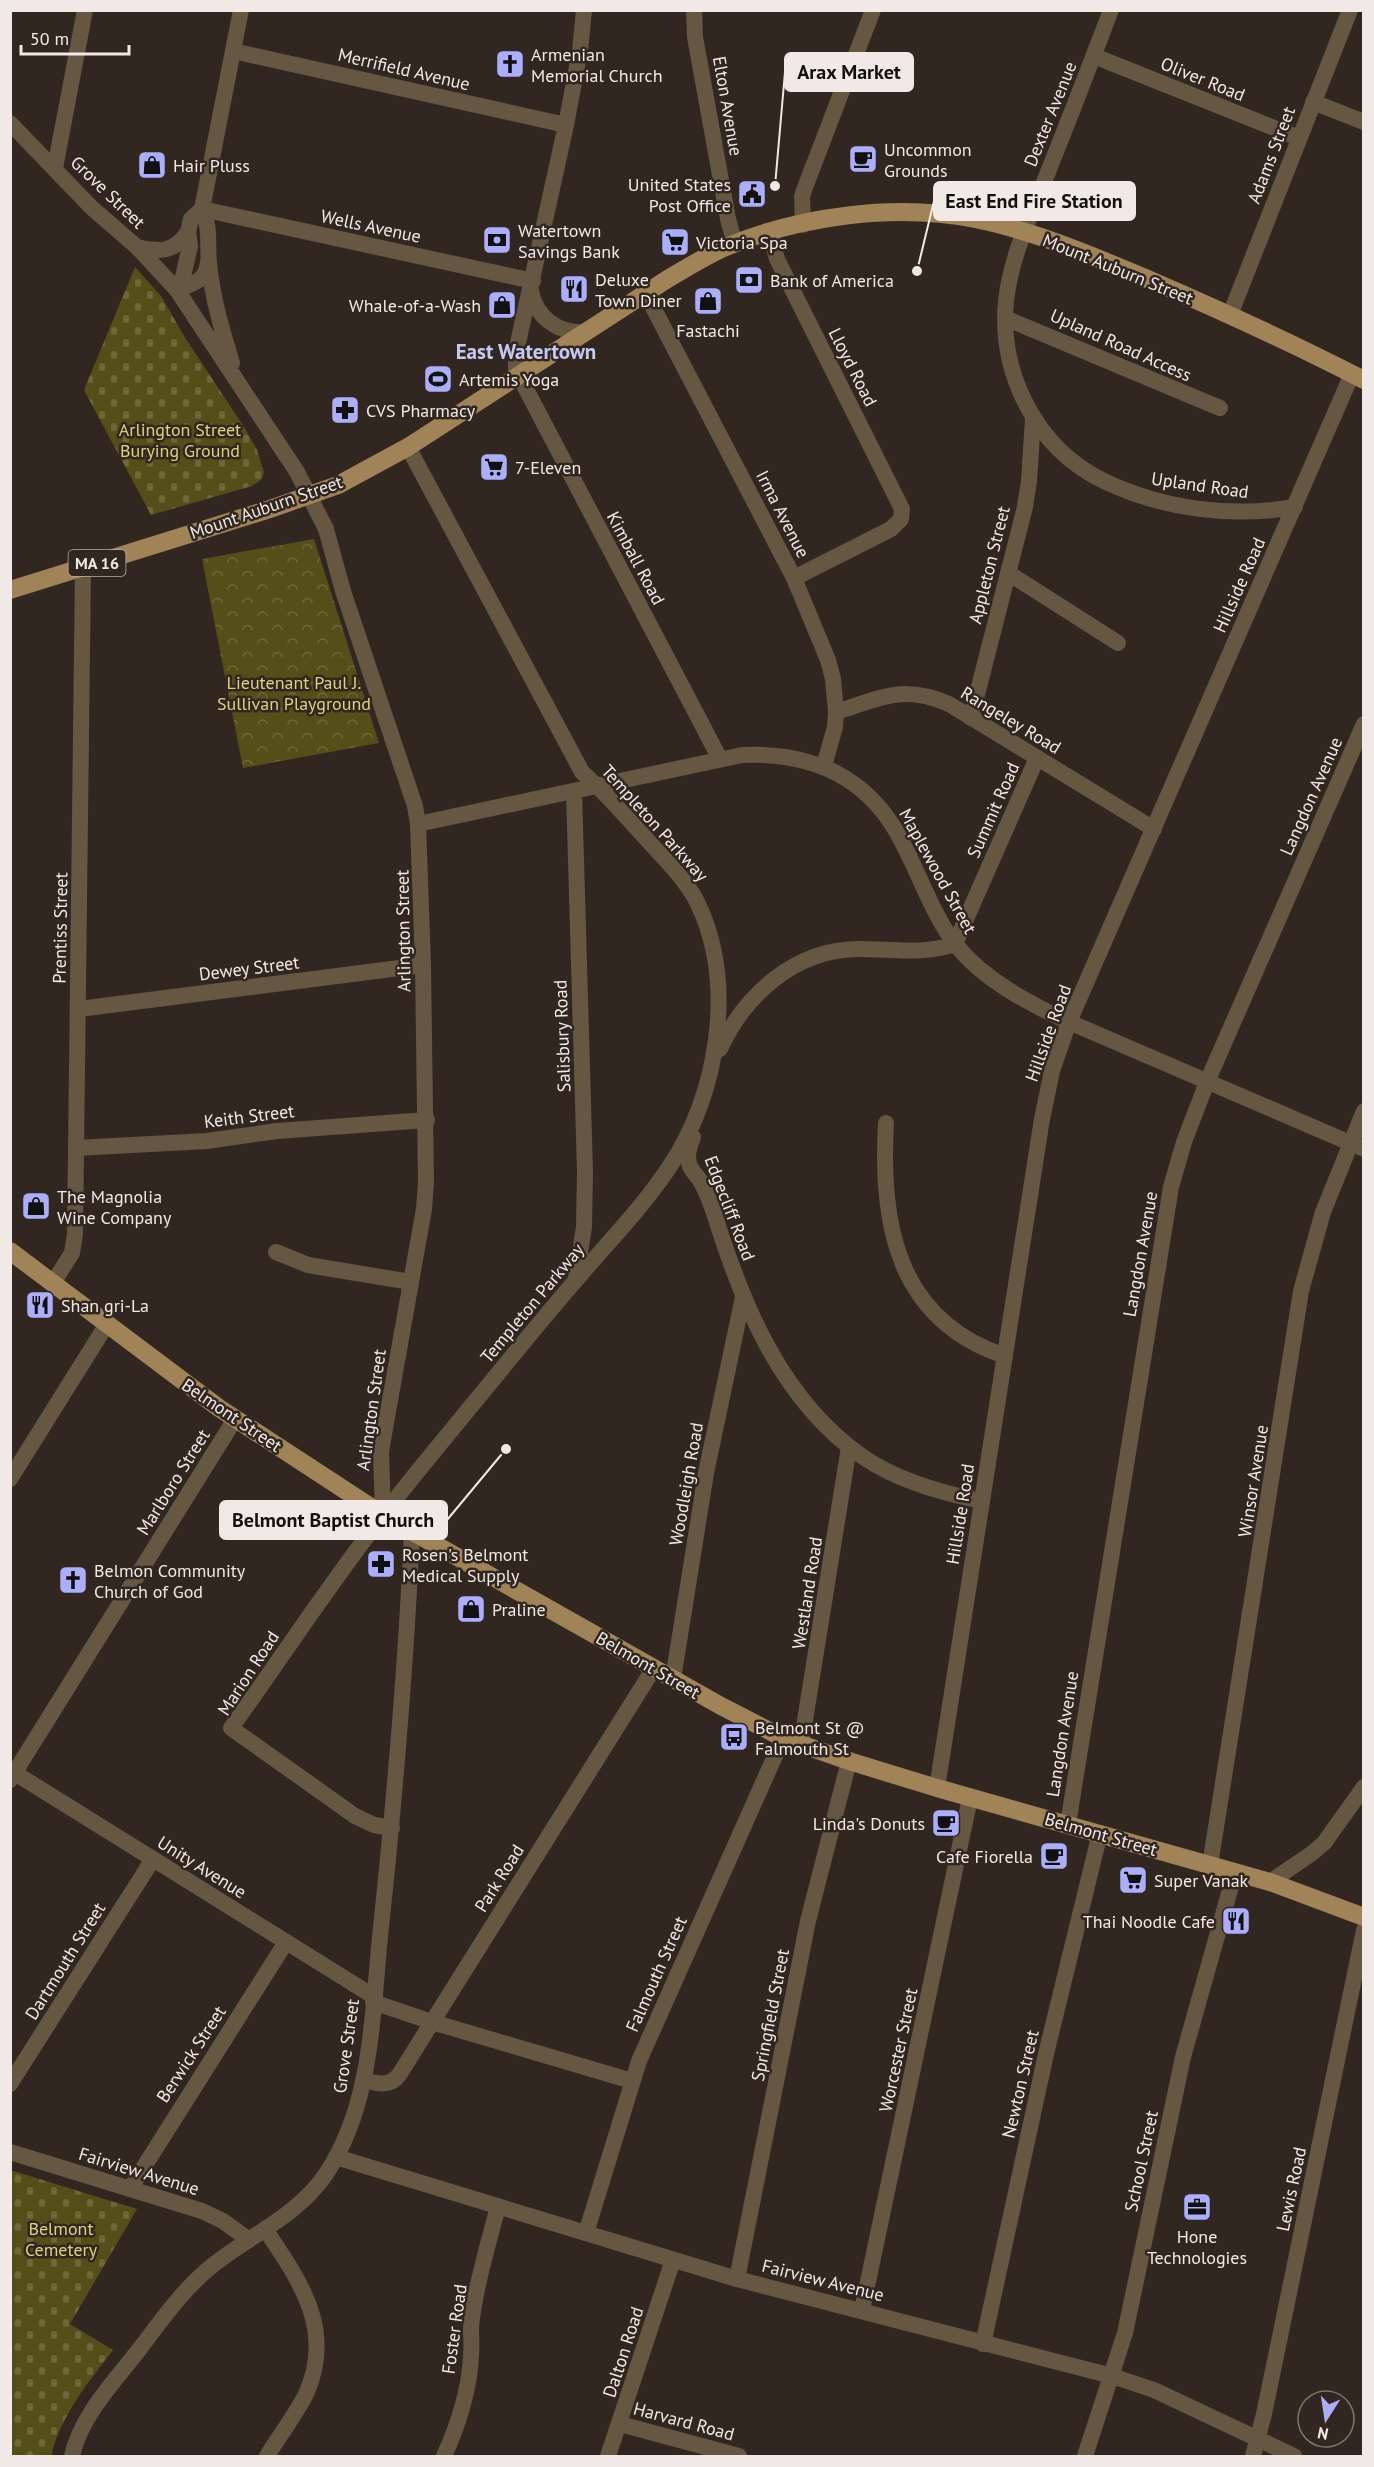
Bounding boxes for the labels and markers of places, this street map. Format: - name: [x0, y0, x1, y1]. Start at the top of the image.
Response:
- place label: Armenian Memorial Church: [531, 43, 663, 87]
- church icon: Armenian Memorial Church: [494, 48, 526, 80]
- callout: Arax Market: [785, 53, 913, 91]
- place label: Uncommon Grounds: [884, 138, 972, 182]
- cafe icon: Uncommon Grounds: [847, 143, 879, 175]
- shop icon: Hair Pluss: [136, 149, 168, 181]
- place label: Hair Pluss: [173, 154, 250, 177]
- place label: United States Post Office: [628, 173, 731, 217]
- public building icon: United States Post Office: [736, 178, 768, 210]
- callout: East End Fire Station: [934, 182, 1135, 220]
- place label: Watertown Savings Bank: [518, 219, 620, 263]
- bank icon: Watertown Savings Bank: [481, 224, 513, 256]
- supermarket icon: Victoria Spa: [659, 226, 691, 258]
- place label: Victoria Spa: [695, 231, 788, 254]
- bank icon: Bank of America: [733, 264, 765, 296]
- place label: Deluxe Town Diner: [595, 268, 682, 312]
- place label: Bank of America: [770, 269, 894, 292]
- restaurant icon: Deluxe Town Diner: [558, 273, 590, 305]
- shop icon: Fastachi: [692, 285, 724, 317]
- shop icon: Whale-of-a-Wash: [486, 289, 518, 321]
- place label: Whale-of-a-Wash: [349, 294, 481, 317]
- place label: Fastachi: [676, 319, 740, 342]
- sports icon: Artemis Yoga: [422, 363, 454, 395]
- place label: Artemis Yoga: [459, 368, 559, 391]
- pharmacy icon: CVS Pharmacy: [329, 394, 361, 426]
- place label: CVS Pharmacy: [366, 399, 476, 422]
- supermarket icon: 7-Eleven: [478, 451, 510, 483]
- place label: 7-Eleven: [515, 456, 581, 479]
- place label: The Magnolia Wine Company: [57, 1185, 172, 1229]
- shop icon: The Magnolia Wine Company: [20, 1190, 52, 1222]
- restaurant icon: Shan gri-La: [24, 1289, 56, 1321]
- place label: Shan gri-La: [61, 1294, 149, 1317]
- callout: Belmont Baptist Church: [220, 1501, 447, 1539]
- place label: Rosen's Belmont Medical Supply: [402, 1543, 528, 1587]
- pharmacy icon: Rosen's Belmont Medical Supply: [365, 1548, 397, 1580]
- place label: Belmon Community Church of God: [94, 1559, 246, 1603]
- church icon: Belmon Community Church of God: [57, 1564, 89, 1596]
- shop icon: Praline: [455, 1593, 487, 1625]
- place label: Praline: [492, 1598, 546, 1621]
- place label: Belmont St @ Falmouth St: [755, 1716, 865, 1760]
- bus stop icon: Belmont St @ Falmouth St: [718, 1721, 750, 1753]
- cafe icon: Linda's Donuts: [930, 1807, 962, 1839]
- place label: Linda's Donuts: [813, 1812, 925, 1835]
- cafe icon: Cafe Fiorella: [1038, 1840, 1070, 1872]
- place label: Cafe Fiorella: [936, 1845, 1033, 1868]
- supermarket icon: Super Vanak: [1117, 1864, 1149, 1896]
- place label: Super Vanak: [1154, 1869, 1249, 1892]
- restaurant icon: Thai Noodle Cafe: [1220, 1905, 1252, 1937]
- place label: Thai Noodle Cafe: [1083, 1910, 1215, 1933]
- office icon: Hone Technologies: [1181, 2191, 1213, 2223]
- place label: Hone Technologies: [1147, 2225, 1247, 2269]

